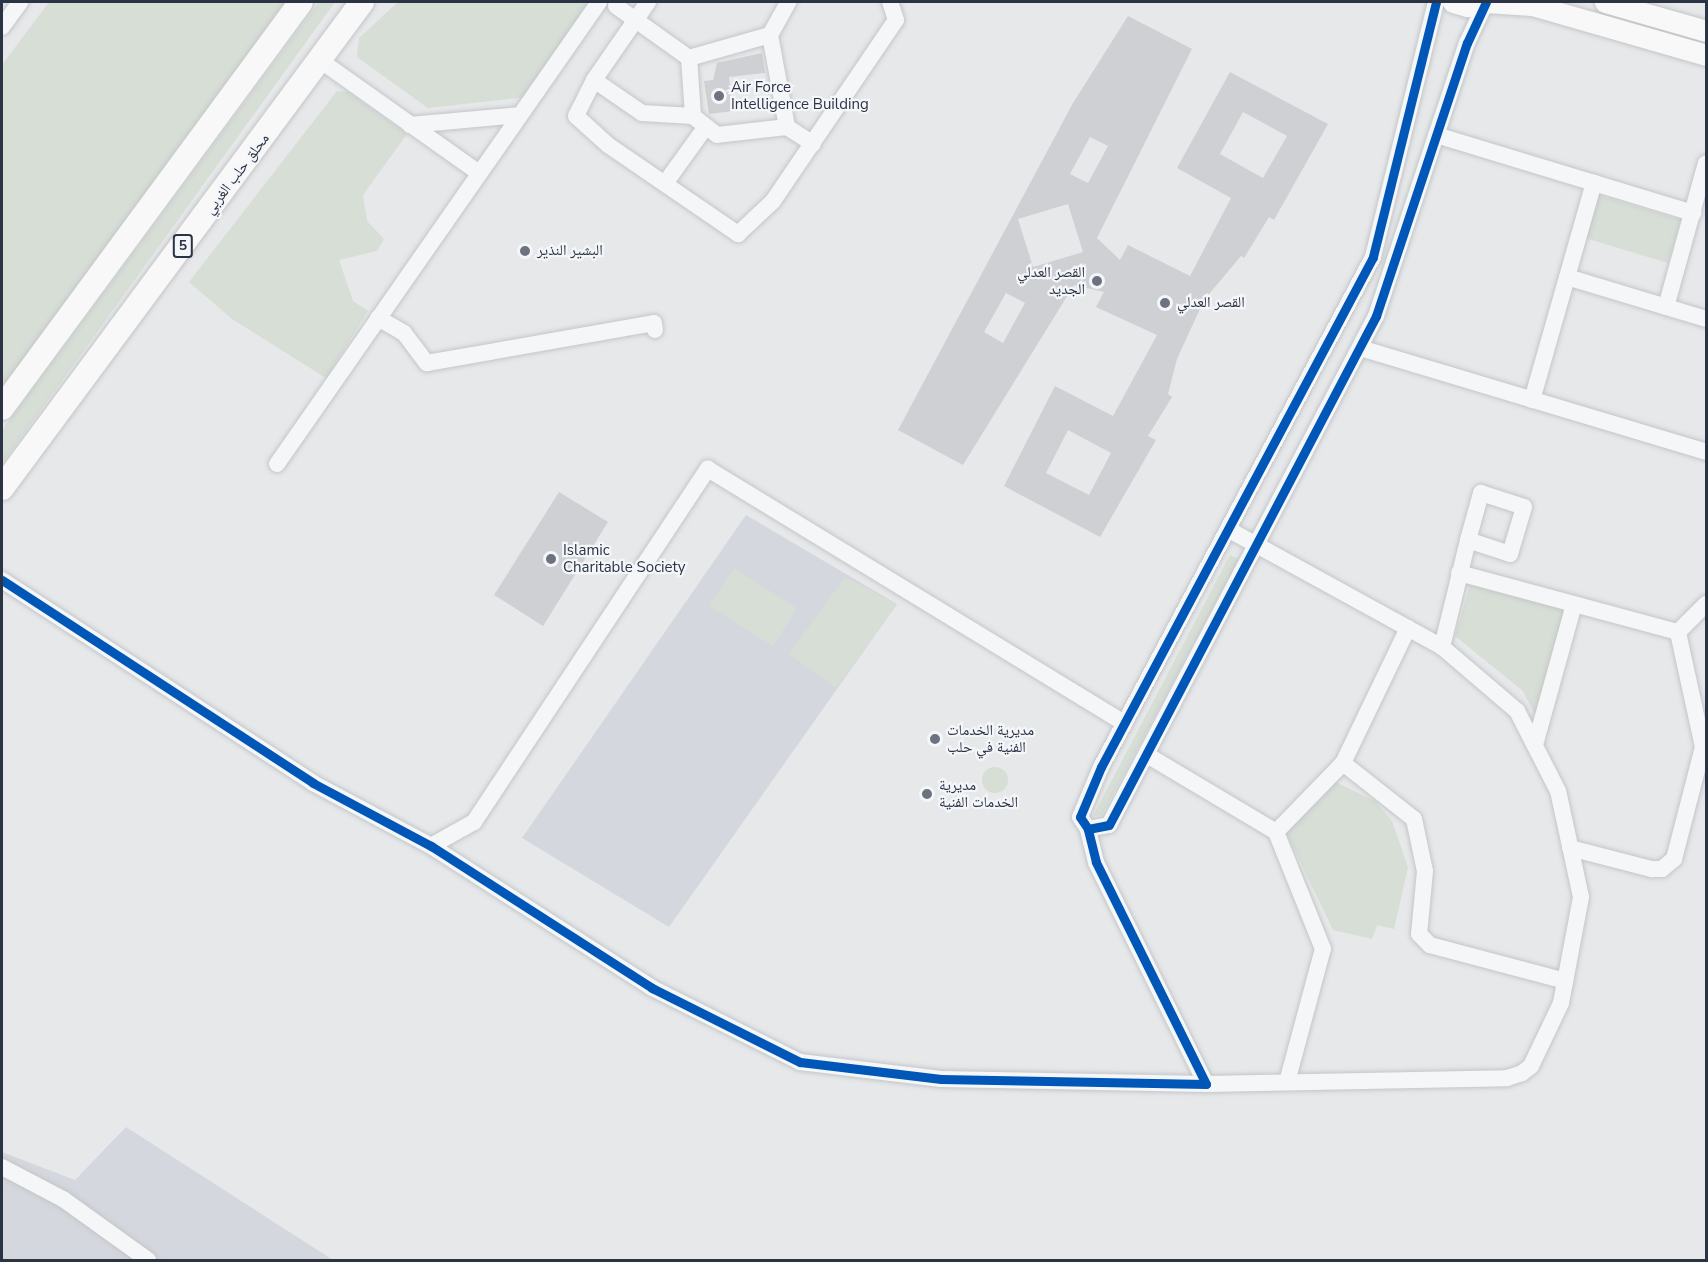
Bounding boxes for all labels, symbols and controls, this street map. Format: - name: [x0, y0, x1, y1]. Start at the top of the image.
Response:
- place label: Air Force Intelligence Building: [731, 78, 869, 113]
- marker: Air Force Intelligence Building: [712, 89, 726, 103]
- street label: محلق حلب الغربي: [201, 130, 273, 218]
- road number: 5: [172, 235, 194, 257]
- place label: البشير النذير: [537, 242, 603, 260]
- marker: البشير النذير: [518, 244, 532, 258]
- place label: القصر العدلي الجديد: [1017, 263, 1085, 298]
- marker: القصر العدلي الجديد: [1090, 274, 1104, 288]
- place label: القصر العدلي: [1177, 294, 1245, 312]
- marker: القصر العدلي: [1158, 296, 1172, 310]
- place label: Islamic Charitable Society: [563, 541, 686, 576]
- marker: Islamic Charitable Society: [544, 552, 558, 566]
- place label: مديرية الخدمات الفنية في حلب: [947, 721, 1034, 756]
- marker: مديرية الخدمات الفنية في حلب: [928, 732, 942, 746]
- place label: مديرية الخدمات الفنية: [939, 776, 1018, 811]
- marker: مديرية الخدمات الفنية: [920, 787, 934, 801]

